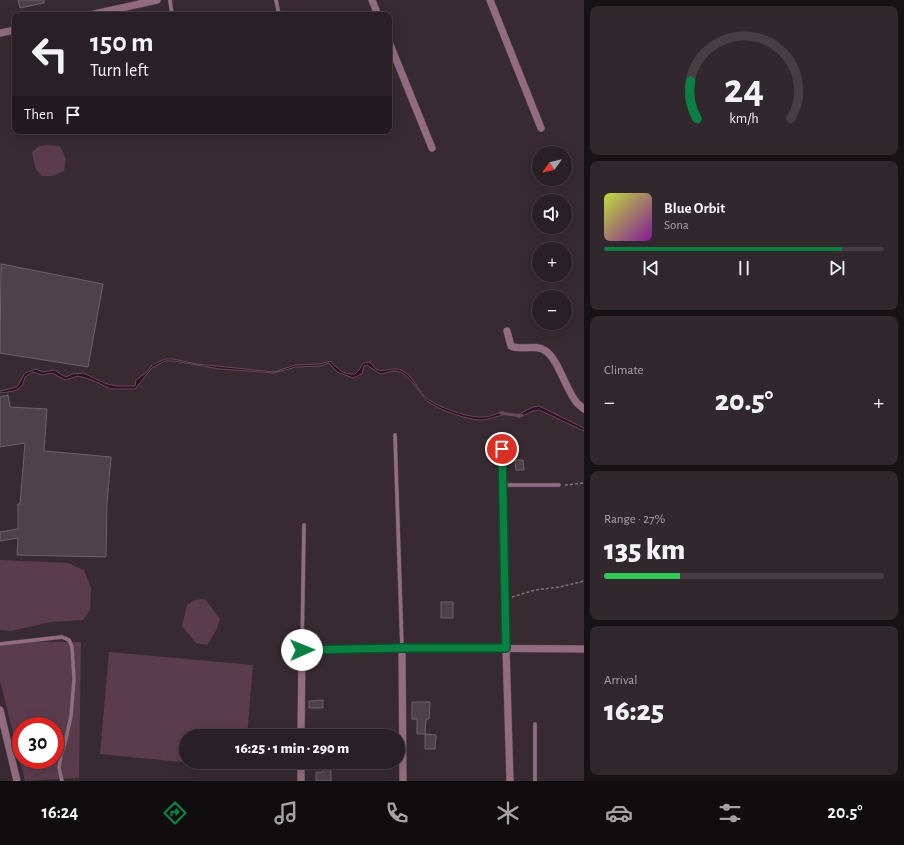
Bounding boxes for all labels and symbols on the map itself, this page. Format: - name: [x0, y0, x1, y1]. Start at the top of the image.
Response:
- north arrow: [532, 146, 572, 186]
- pin: [485, 432, 519, 466]
- position arrow: [281, 629, 323, 671]
- speed limit sign: 30: [12, 717, 64, 769]

